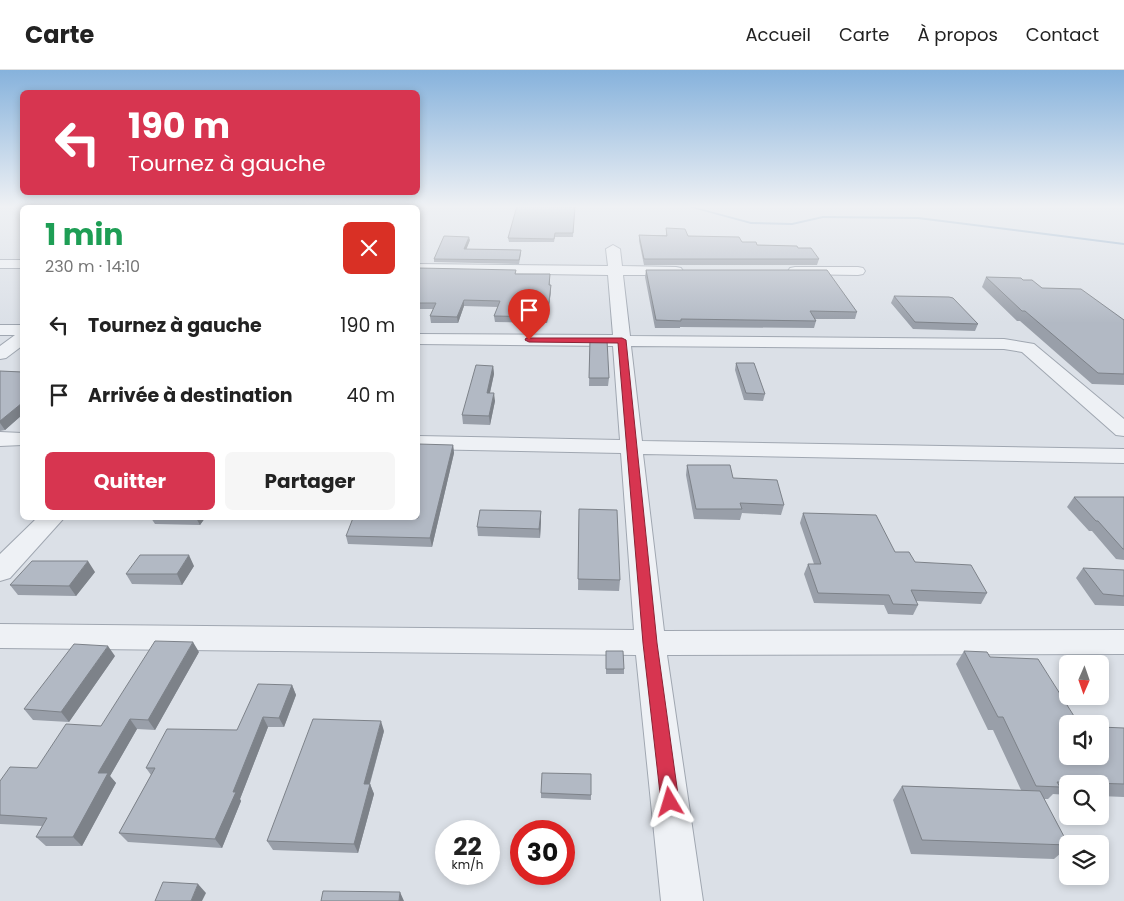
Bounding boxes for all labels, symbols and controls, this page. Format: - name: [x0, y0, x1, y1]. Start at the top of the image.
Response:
- text: Carte: [25, 18, 94, 51]
- text: Accueil: [745, 22, 811, 47]
- text: Carte: [839, 22, 889, 47]
- text: À propos: [917, 22, 998, 47]
- text: Contact: [1026, 22, 1099, 47]
- text: 190 m: [128, 101, 230, 150]
- icon: left: [45, 110, 110, 175]
- text: Tournez à gauche: [128, 148, 326, 179]
- text: 1 min: [45, 213, 123, 256]
- button: close: [343, 222, 395, 274]
- text: 230 m · 14:10: [45, 255, 140, 278]
- pin: [508, 289, 550, 340]
- icon: arrive: [515, 296, 543, 324]
- icon: left: [45, 311, 73, 339]
- text: Tournez à gauche: [88, 312, 262, 339]
- text: 190 m: [340, 312, 395, 339]
- icon: arrive: [45, 381, 73, 409]
- text: Arrivée à destination: [88, 382, 293, 409]
- text: 40 m: [346, 382, 395, 409]
- button: Quitter: [45, 452, 215, 510]
- button: Partager: [225, 452, 395, 510]
- north arrow: [1059, 655, 1109, 705]
- map controls: [1059, 655, 1109, 885]
- button: sound: [1059, 715, 1109, 765]
- position arrow: [643, 775, 695, 827]
- button: search: [1059, 775, 1109, 825]
- speed limit sign: 30: [510, 820, 575, 885]
- text: 22: [453, 829, 482, 864]
- button: layers: [1059, 835, 1109, 885]
- text: km/h: [452, 856, 483, 873]

